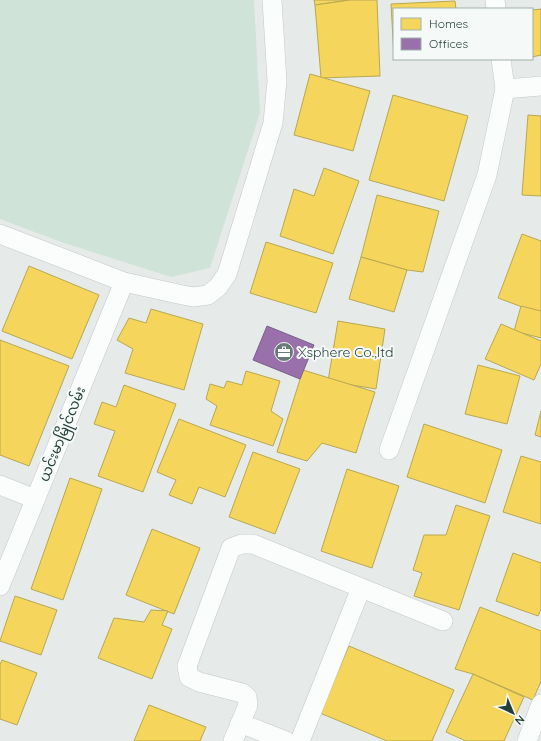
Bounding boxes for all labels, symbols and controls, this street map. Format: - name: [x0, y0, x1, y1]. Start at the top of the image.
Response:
- legend: [393, 8, 533, 60]
- text: Homes: [429, 16, 469, 31]
- text: Offices: [429, 36, 468, 51]
- office icon: Xsphere Co.,ltd: [273, 341, 295, 363]
- place label: Xsphere Co.,ltd: [298, 343, 393, 361]
- street label: ယင်းမာမြိုင်လမ်း: [34, 383, 92, 485]
- north arrow: [493, 693, 533, 733]
- text: N: [512, 712, 528, 728]

